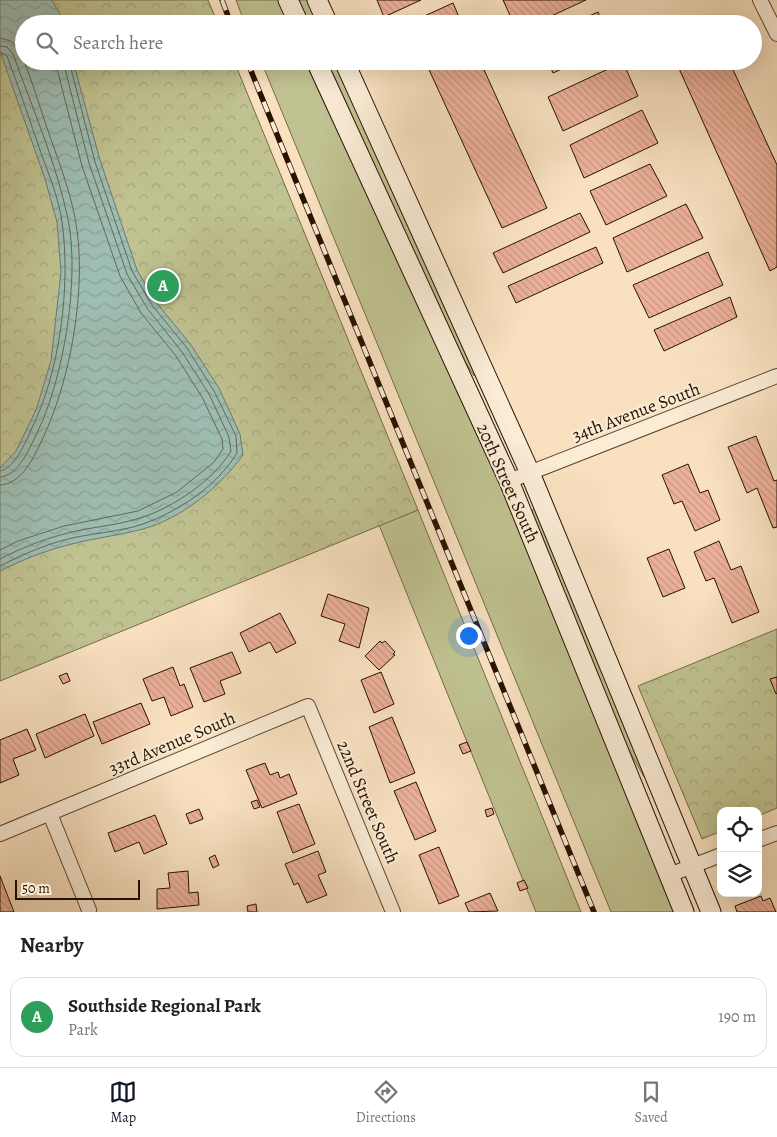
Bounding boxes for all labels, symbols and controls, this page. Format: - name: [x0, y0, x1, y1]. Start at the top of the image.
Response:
- search box: [15, 15, 762, 70]
- icon: search: [33, 29, 61, 57]
- text: Search here: [73, 30, 163, 56]
- pin: A: [147, 267, 179, 305]
- street label: 34th Avenue South: [569, 376, 704, 447]
- street label: 20th Street South: [471, 419, 545, 547]
- your location: [456, 623, 482, 649]
- street label: 33rd Avenue South: [105, 705, 239, 781]
- street label: 22nd Street South: [331, 737, 405, 868]
- map controls: [717, 807, 762, 897]
- button: locate: [717, 807, 762, 852]
- button: layers: [717, 852, 762, 897]
- scale bar: [15, 877, 140, 900]
- text: 50 m: [22, 879, 50, 898]
- text: Nearby: [20, 931, 83, 959]
- text: Southside Regional Park: [68, 993, 261, 1019]
- text: A: [32, 1006, 42, 1028]
- text: 190 m: [718, 1006, 756, 1028]
- text: Park: [68, 1019, 98, 1041]
- tab: Map: [109, 1078, 137, 1127]
- tab: Directions: [356, 1078, 416, 1127]
- tab: Saved: [635, 1078, 668, 1127]

